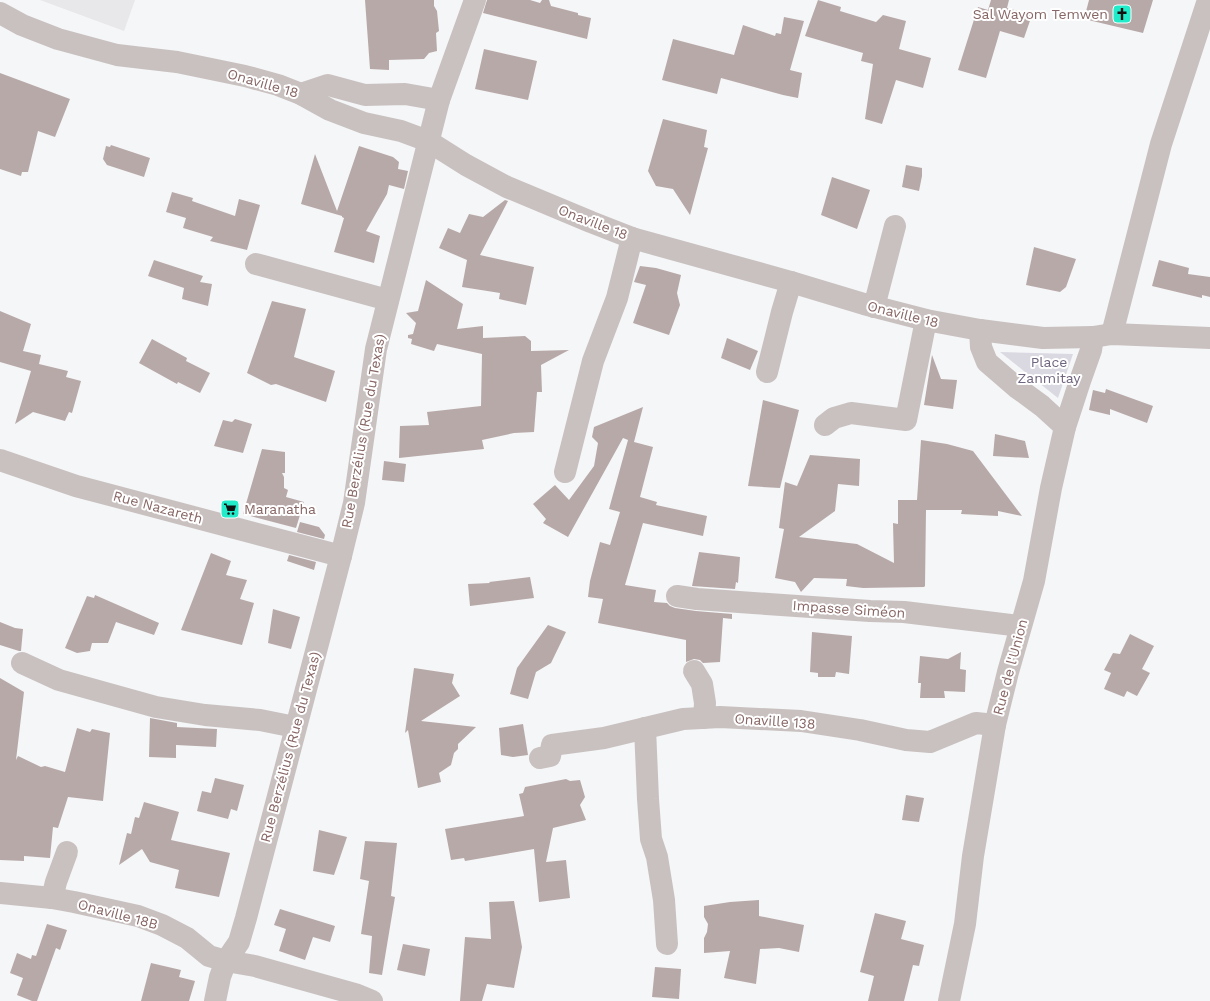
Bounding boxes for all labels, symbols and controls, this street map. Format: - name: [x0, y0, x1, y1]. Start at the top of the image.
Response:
- church icon: Sal Wayom Temwen: [1111, 3, 1133, 25]
- place label: Sal Wayom Temwen: [973, 6, 1108, 22]
- street label: Onaville 18: [226, 65, 300, 101]
- street label: Onaville 18: [556, 201, 630, 243]
- street label: Onaville 18: [866, 297, 940, 331]
- street label: Rue Berzélius (Rue du Texas): [338, 333, 388, 529]
- park label: Place Zanmitay: [1017, 354, 1081, 386]
- street label: Rue Nazareth: [111, 487, 205, 527]
- supermarket icon: Maranatha: [219, 498, 241, 520]
- place label: Maranatha: [244, 501, 316, 517]
- street label: Impasse Siméon: [792, 597, 906, 621]
- street label: Rue de l'Union: [989, 617, 1031, 717]
- street label: Rue Berzélius (Rue du Texas): [257, 650, 323, 844]
- street label: Onaville 138: [734, 710, 816, 732]
- street label: Onaville 18B: [76, 896, 160, 932]

